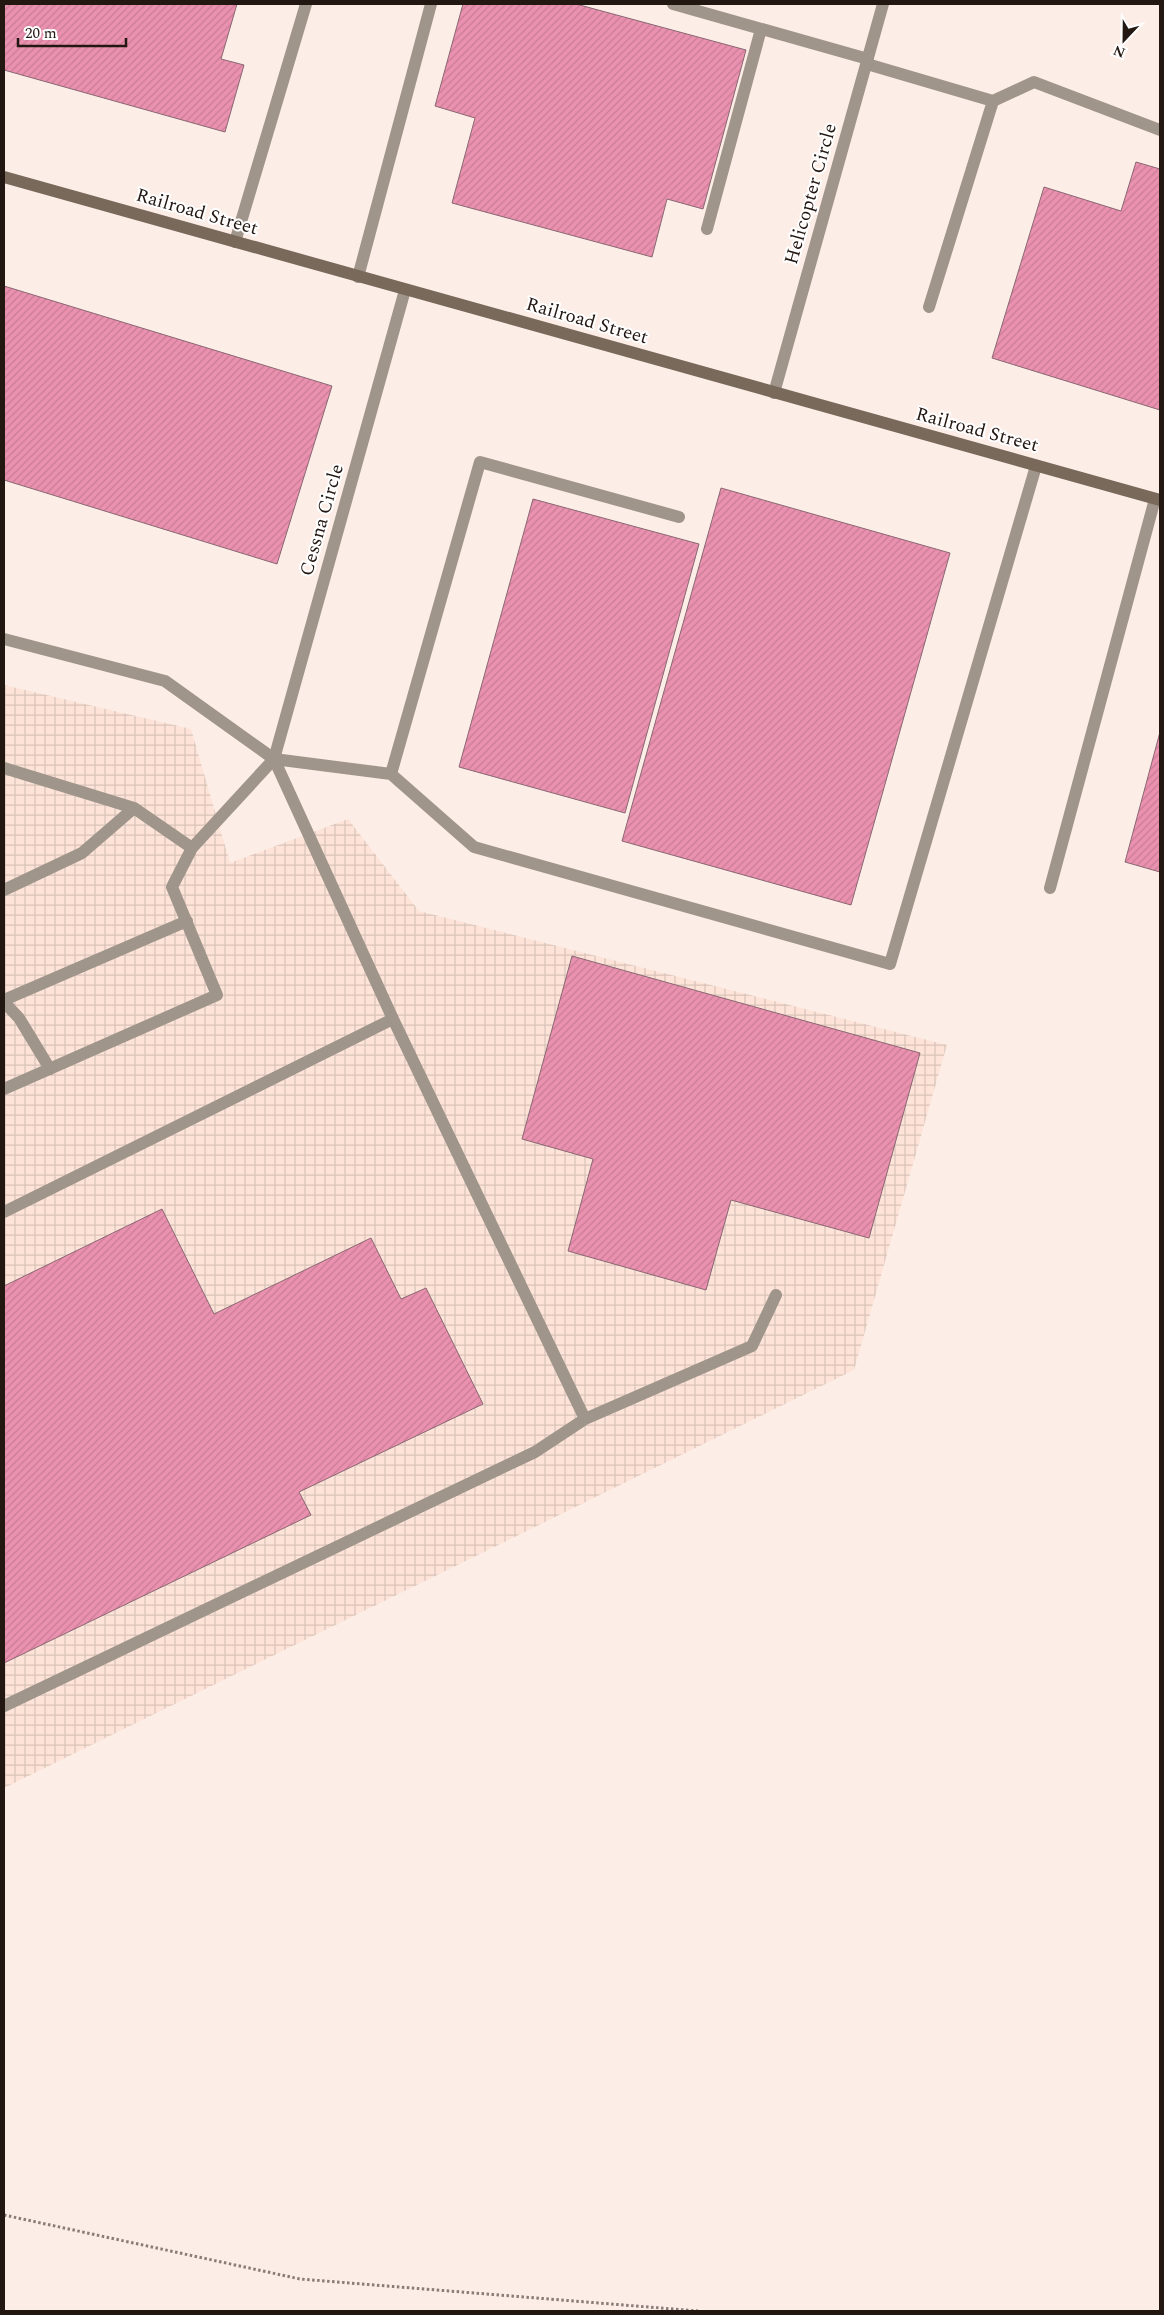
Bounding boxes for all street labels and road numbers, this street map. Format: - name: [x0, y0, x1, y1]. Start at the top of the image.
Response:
- street label: Helicopter Circle: [777, 120, 845, 268]
- street label: Railroad Street: [132, 181, 262, 243]
- street label: Railroad Street: [522, 290, 652, 352]
- street label: Railroad Street: [912, 400, 1042, 460]
- street label: Cessna Circle: [292, 461, 352, 579]

